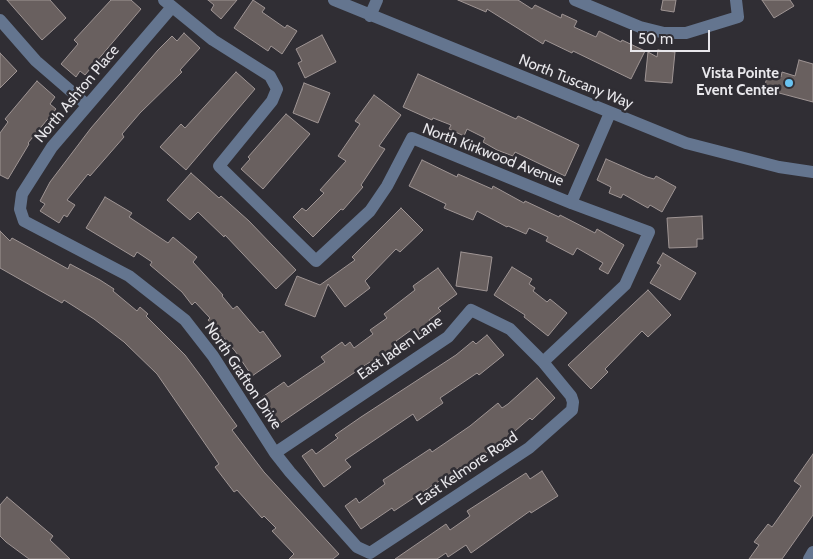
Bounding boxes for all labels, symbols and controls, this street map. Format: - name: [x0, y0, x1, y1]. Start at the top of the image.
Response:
- scale bar: [633, 20, 713, 52]
- text: 50 m: [638, 30, 673, 48]
- street label: North Ashton Place: [31, 41, 123, 147]
- street label: North Tuscany Way: [516, 51, 636, 113]
- place label: Vista Pointe Event Center: [696, 65, 779, 100]
- marker: Vista Pointe Event Center: [783, 77, 795, 89]
- street label: North Kirkwood Avenue: [420, 120, 566, 190]
- street label: East Jaden Lane: [354, 312, 446, 384]
- street label: North Grafton Drive: [201, 319, 285, 433]
- street label: East Kelmore Road: [413, 428, 521, 510]

